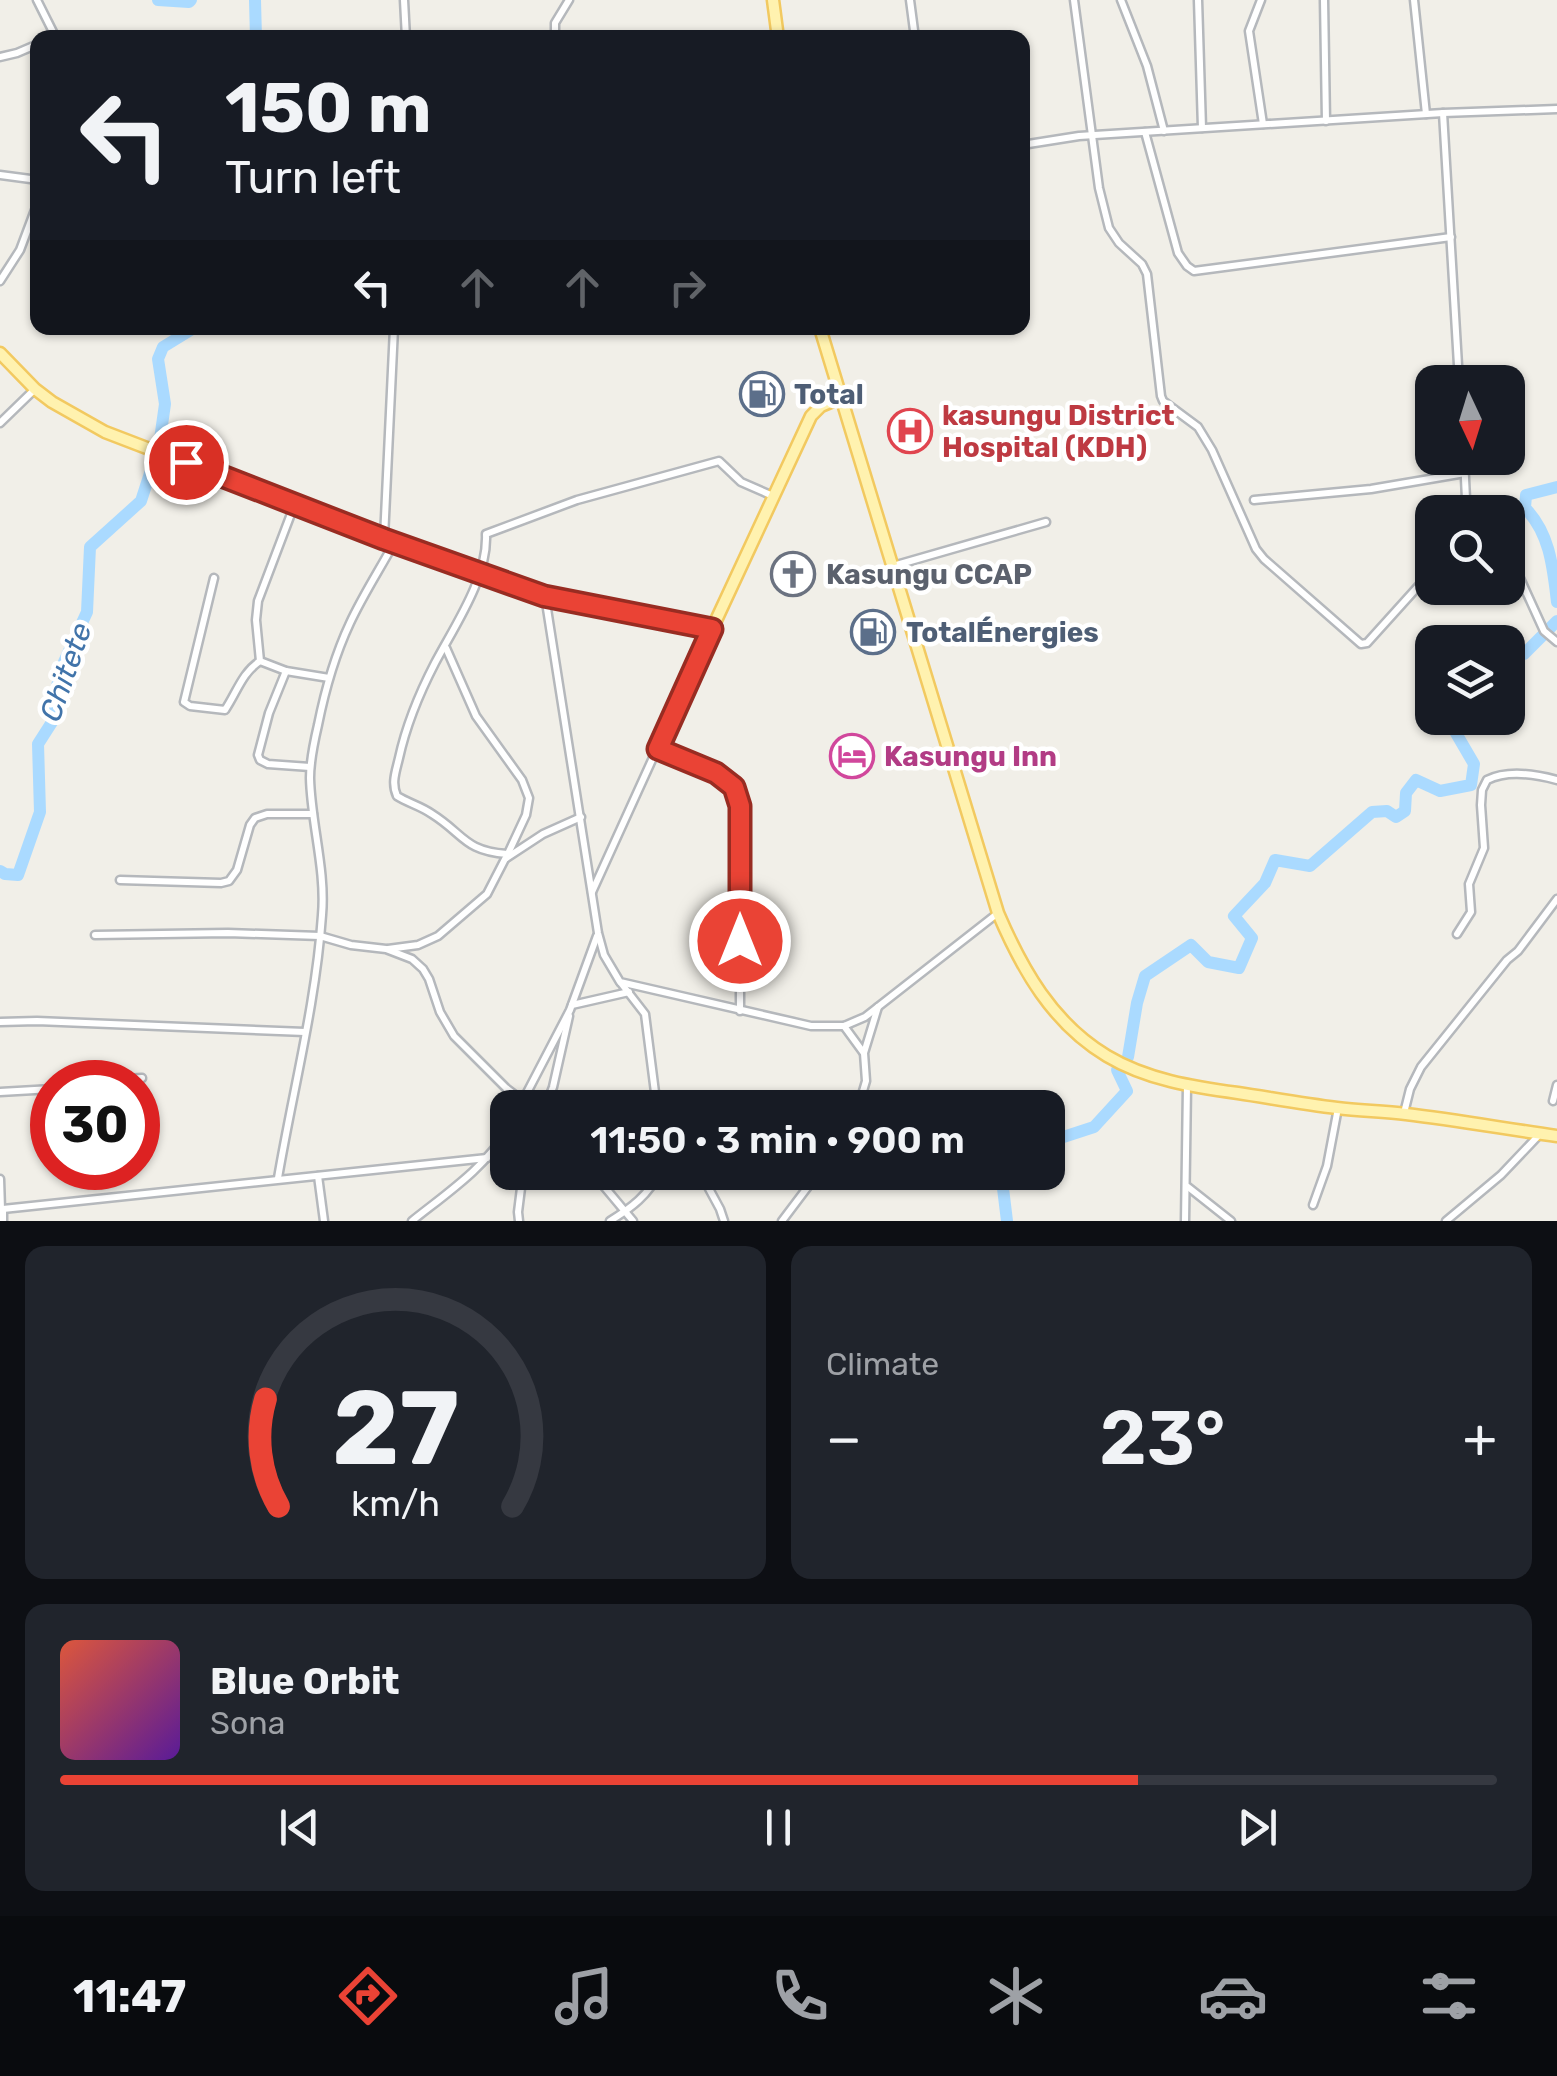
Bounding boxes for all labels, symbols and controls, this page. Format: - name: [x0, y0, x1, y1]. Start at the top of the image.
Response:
- text: 150 m: [225, 67, 432, 150]
- icon: left: [60, 70, 190, 200]
- text: Turn left: [225, 151, 401, 204]
- icon: left: [345, 260, 400, 315]
- icon: ahead: [450, 260, 505, 315]
- icon: ahead: [555, 260, 610, 315]
- icon: right: [660, 260, 715, 315]
- north arrow: [1415, 365, 1525, 475]
- map controls: [1415, 365, 1525, 735]
- fuel station icon: Total: [739, 371, 785, 417]
- place label: Total: [794, 378, 864, 411]
- place label: kasungu District Hospital (KDH): [942, 399, 1175, 464]
- hospital icon: kasungu District Hospital (KDH): [887, 408, 933, 454]
- pin: [144, 420, 229, 505]
- icon: arrive: [159, 435, 214, 490]
- button: search: [1415, 495, 1525, 605]
- church icon: Kasungu CCAP: [770, 551, 816, 597]
- place label: Kasungu CCAP: [826, 558, 1032, 591]
- fuel station icon: TotalÉnergies: [850, 609, 896, 655]
- place label: TotalÉnergies: [906, 616, 1099, 649]
- water label: Chitete: [32, 618, 100, 726]
- button: layers: [1415, 625, 1525, 735]
- hotel icon: Kasungu Inn: [829, 733, 875, 779]
- place label: Kasungu Inn: [884, 740, 1057, 773]
- position arrow: [688, 889, 792, 993]
- speed limit sign: 30: [30, 1060, 160, 1190]
- text: 11:50 · 3 min · 900 m: [590, 1117, 965, 1163]
- text: Climate: [826, 1345, 939, 1383]
- text: 27: [332, 1367, 459, 1490]
- text: 23°: [1099, 1394, 1225, 1483]
- text: −: [826, 1406, 862, 1471]
- text: +: [1463, 1406, 1497, 1471]
- text: km/h: [351, 1483, 440, 1525]
- text: Blue Orbit: [210, 1658, 400, 1704]
- text: Sona: [210, 1704, 285, 1742]
- icon: previous: [272, 1800, 327, 1855]
- icon: pause: [751, 1800, 806, 1855]
- icon: next: [1230, 1800, 1285, 1855]
- icon: directions: [333, 1961, 403, 2031]
- icon: music: [549, 1961, 619, 2031]
- icon: phone: [765, 1961, 835, 2031]
- icon: climate: [981, 1961, 1051, 2031]
- icon: car: [1198, 1961, 1268, 2031]
- icon: filters: [1414, 1961, 1484, 2031]
- text: 11:47: [73, 1970, 186, 2023]

